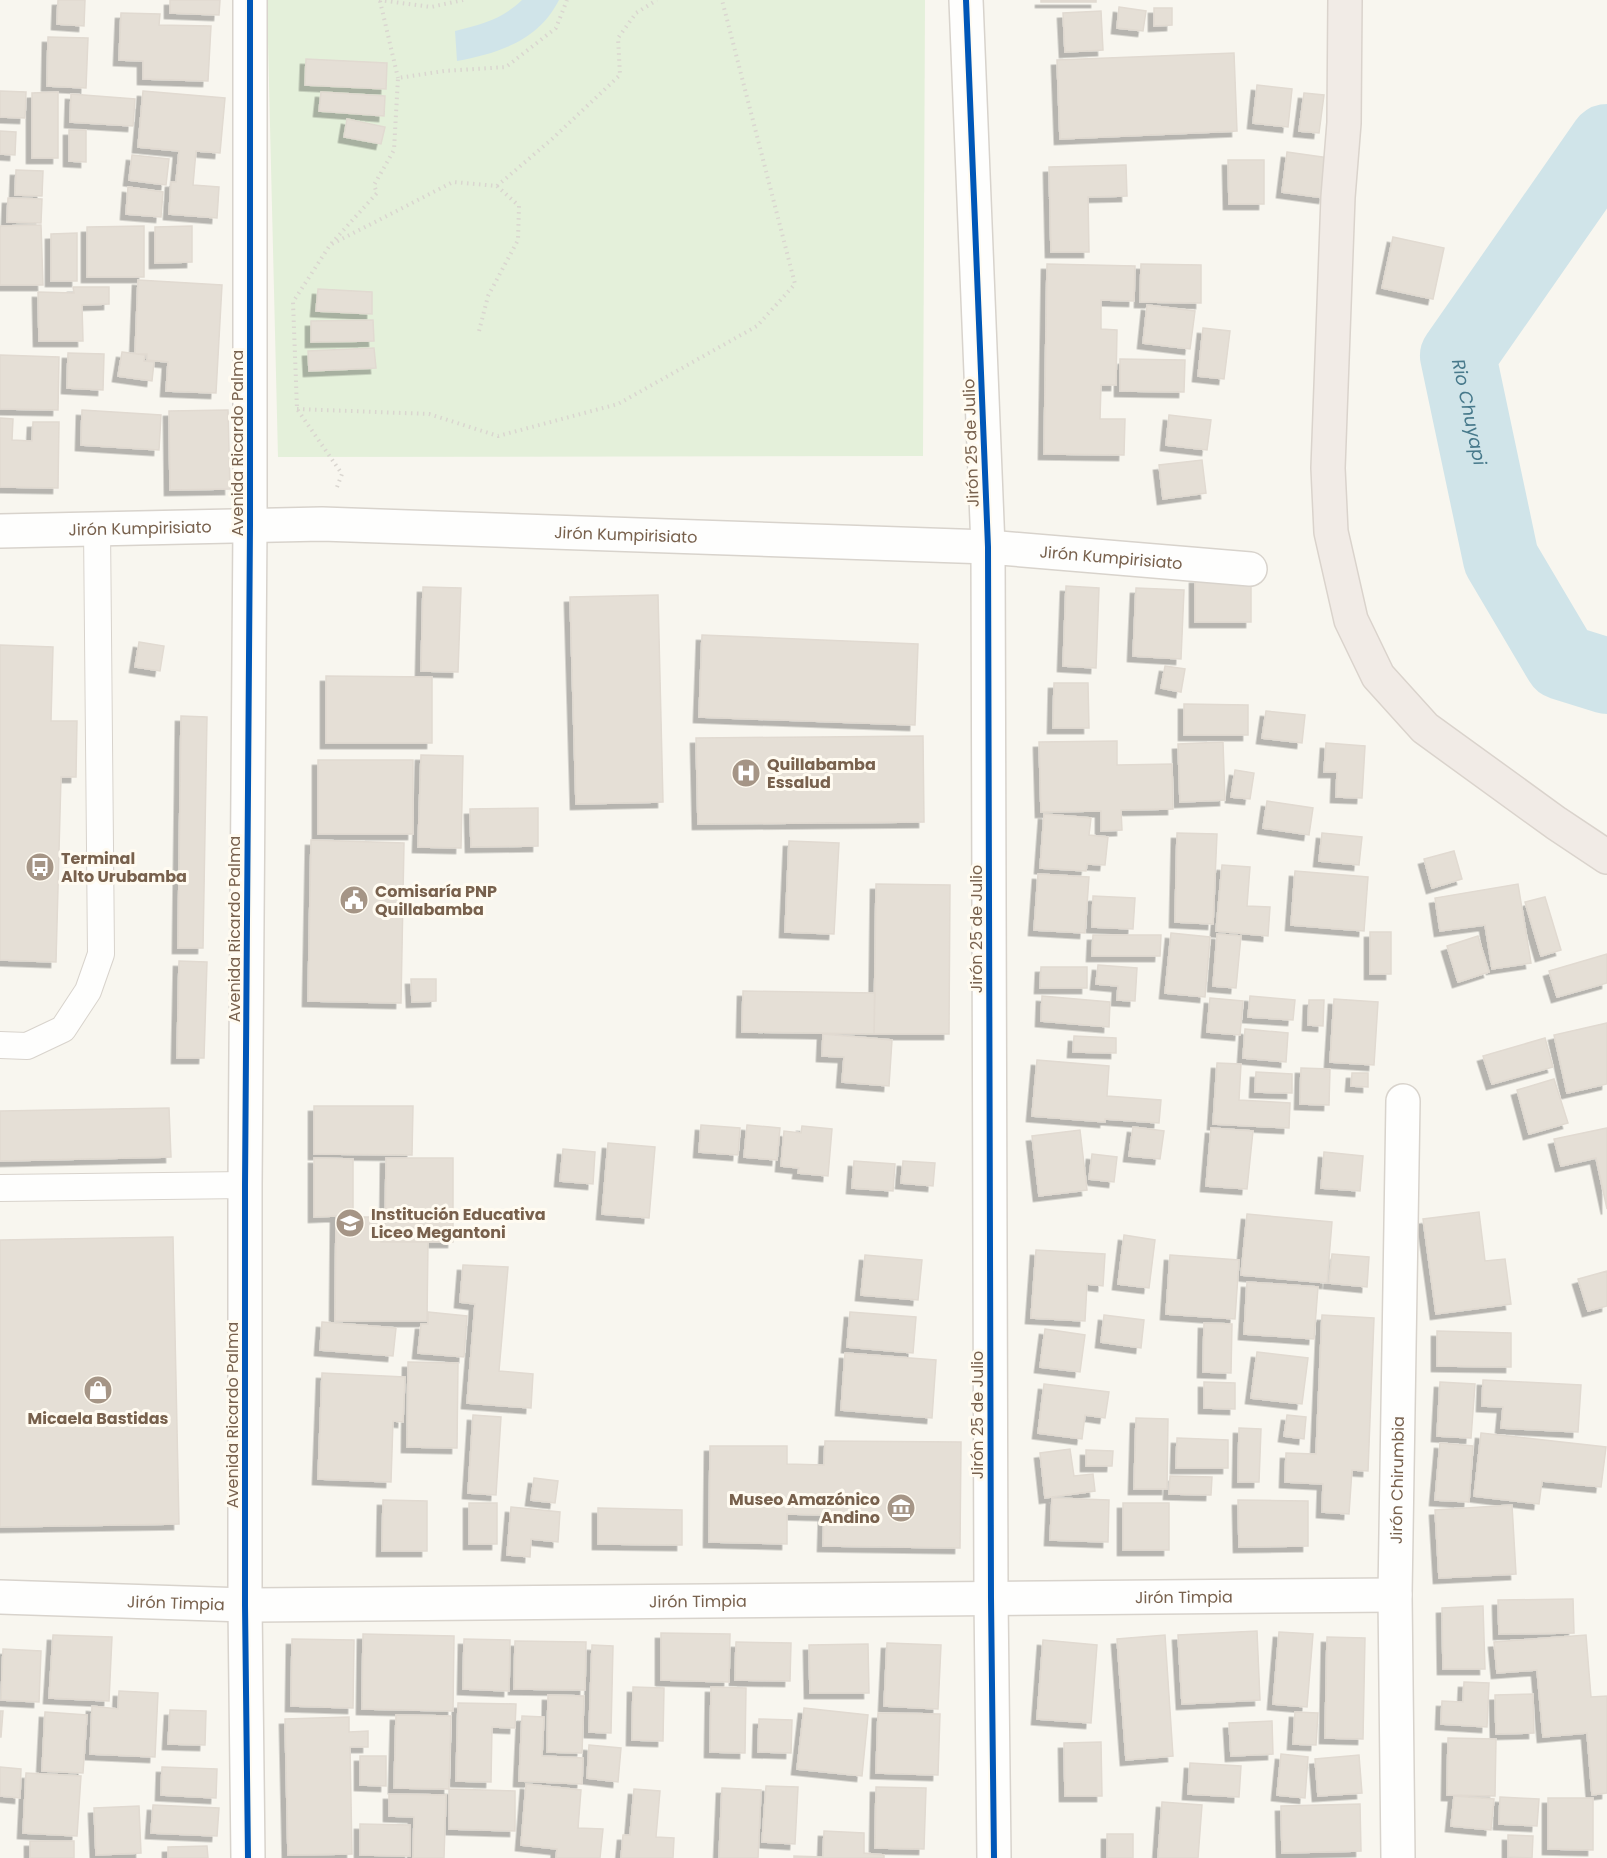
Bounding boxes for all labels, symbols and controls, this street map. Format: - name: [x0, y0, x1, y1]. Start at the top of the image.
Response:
- street label: Avenida Ricardo Palma: [226, 350, 249, 536]
- water label: Rio Chuyapi: [1446, 356, 1493, 468]
- street label: Jirón 25 de Julio: [957, 378, 985, 508]
- street label: Jirón Kumpirisiato: [68, 515, 212, 541]
- street label: Jirón Kumpirisiato: [554, 521, 698, 548]
- street label: Jirón Kumpirisiato: [1039, 540, 1183, 575]
- place label: Quillabamba Essalud: [767, 753, 876, 794]
- hospital icon: Quillabamba Essalud: [730, 757, 762, 789]
- street label: Avenida Ricardo Palma: [223, 836, 246, 1022]
- place label: Terminal Alto Urubamba: [61, 847, 187, 888]
- bus stop icon: Terminal Alto Urubamba: [24, 851, 56, 883]
- street label: Jirón 25 de Julio: [965, 865, 988, 993]
- place label: Comisaría PNP Quillabamba: [375, 880, 497, 921]
- public building icon: Comisaría PNP Quillabamba: [338, 884, 370, 916]
- place label: Institución Educativa Liceo Megantoni: [371, 1203, 546, 1244]
- school or university icon: Institución Educativa Liceo Megantoni: [334, 1207, 366, 1239]
- street label: Avenida Ricardo Palma: [221, 1322, 244, 1508]
- street label: Jirón 25 de Julio: [966, 1351, 989, 1479]
- shop icon: Micaela Bastidas: [82, 1374, 114, 1406]
- place label: Micaela Bastidas: [28, 1407, 169, 1430]
- street label: Jirón Chirumbia: [1384, 1416, 1409, 1544]
- place label: Museo Amazónico Andino: [729, 1488, 880, 1529]
- museum icon: Museo Amazónico Andino: [885, 1492, 917, 1524]
- street label: Jirón Timpia: [1135, 1585, 1233, 1609]
- street label: Jirón Timpia: [649, 1589, 747, 1613]
- street label: Jirón Timpia: [127, 1590, 225, 1616]

